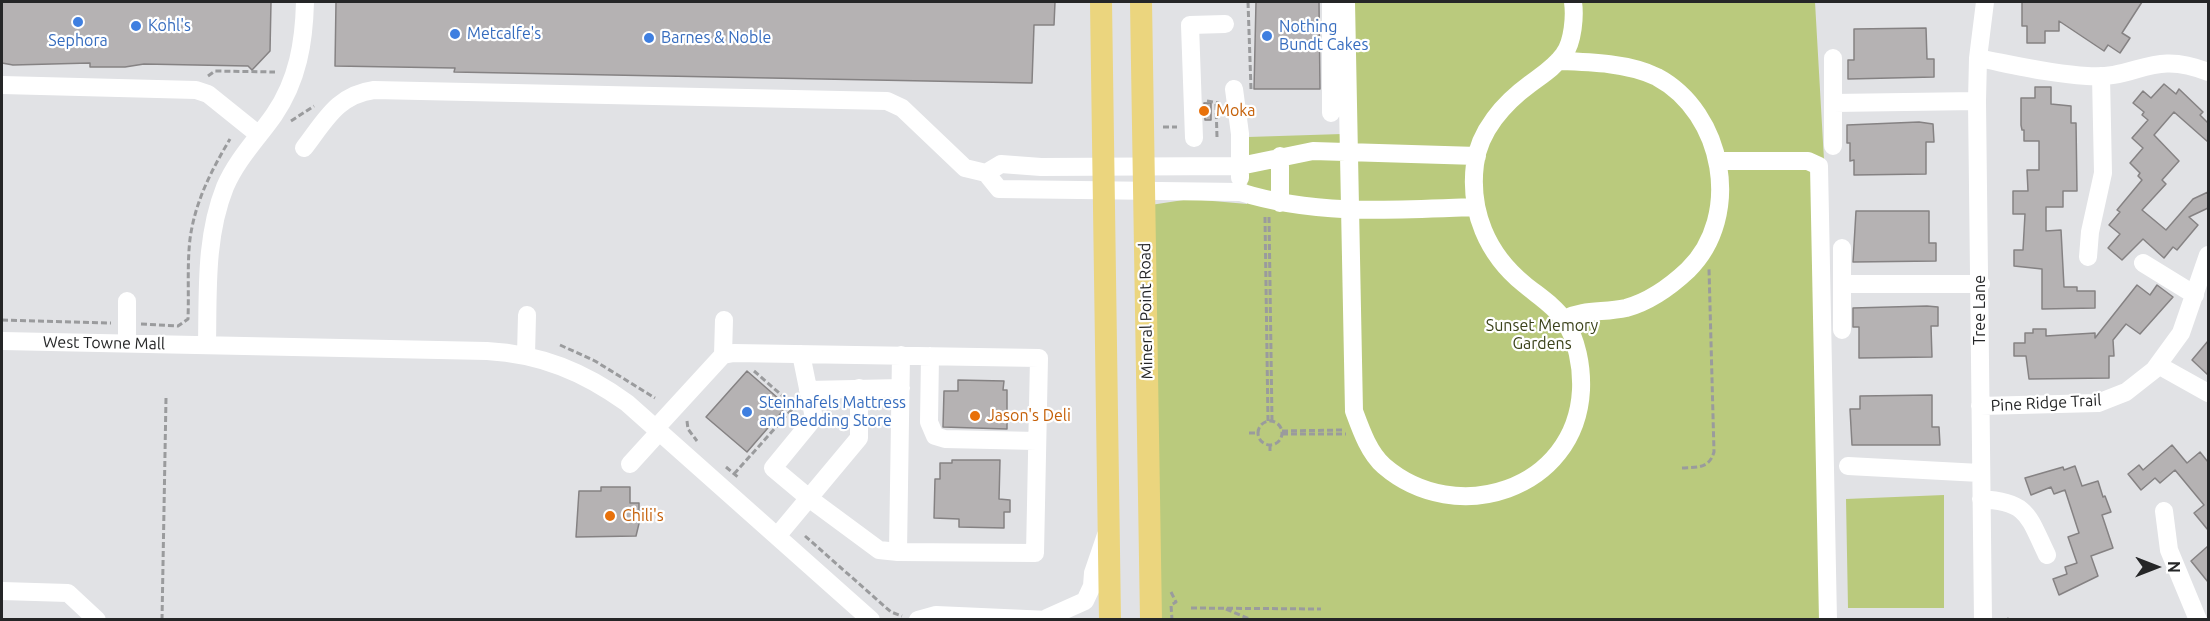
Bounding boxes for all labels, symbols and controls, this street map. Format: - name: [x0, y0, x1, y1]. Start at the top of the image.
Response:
- marker: Sephora: [71, 15, 85, 29]
- place label: Kohl's: [148, 16, 191, 36]
- place label: Nothing Bundt Cakes: [1279, 17, 1368, 55]
- marker: Kohl's: [129, 19, 143, 33]
- place label: Metcalfe's: [467, 24, 541, 44]
- marker: Metcalfe's: [448, 27, 462, 41]
- place label: Barnes & Noble: [661, 28, 771, 48]
- marker: Nothing Bundt Cakes: [1260, 29, 1274, 43]
- place label: Sephora: [48, 31, 108, 51]
- marker: Barnes & Noble: [642, 31, 656, 45]
- place label: Moka: [1216, 101, 1256, 121]
- marker: Moka: [1197, 104, 1211, 118]
- street label: Mineral Point Road: [1135, 243, 1157, 379]
- street label: Tree Lane: [1970, 275, 1990, 345]
- park label: Sunset Memory Gardens: [1486, 316, 1598, 354]
- street label: West Towne Mall: [43, 332, 165, 354]
- street label: Pine Ridge Trail: [1990, 391, 2102, 415]
- place label: Steinhafels Mattress and Bedding Store: [759, 393, 906, 431]
- marker: Steinhafels Mattress and Bedding Store: [740, 405, 754, 419]
- place label: Jason's Deli: [987, 406, 1071, 426]
- marker: Jason's Deli: [968, 409, 982, 423]
- place label: Chili's: [622, 506, 664, 526]
- marker: Chili's: [603, 509, 617, 523]
- north arrow: [2126, 537, 2186, 597]
- text: N: [2165, 561, 2183, 573]

